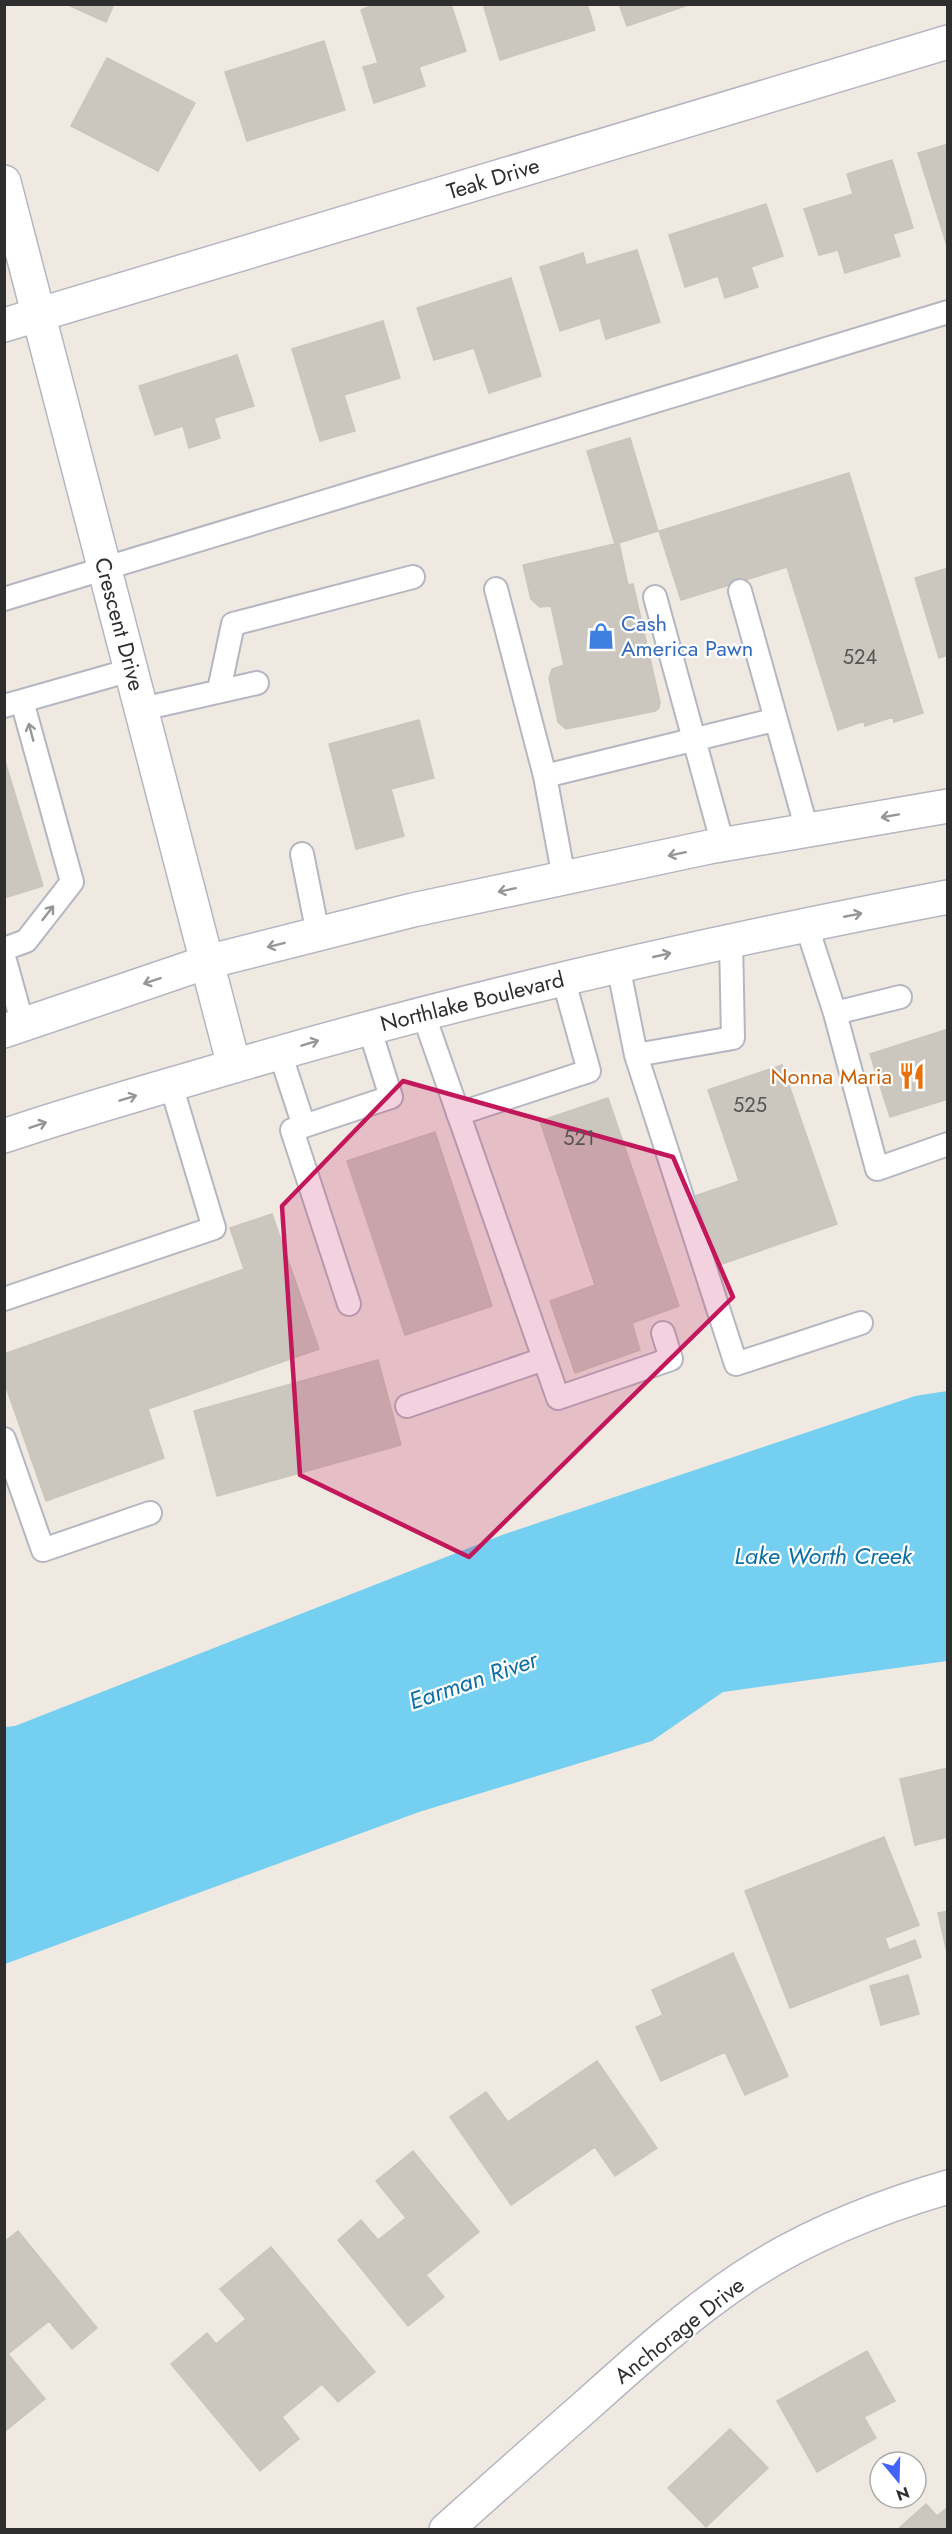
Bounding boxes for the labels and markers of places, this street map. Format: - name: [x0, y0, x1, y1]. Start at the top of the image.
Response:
- place label: Cash America Pawn: [621, 607, 753, 664]
- shop icon: Cash America Pawn: [586, 621, 616, 651]
- place label: Nonna Maria: [770, 1060, 892, 1092]
- restaurant icon: Nonna Maria: [897, 1061, 927, 1091]

